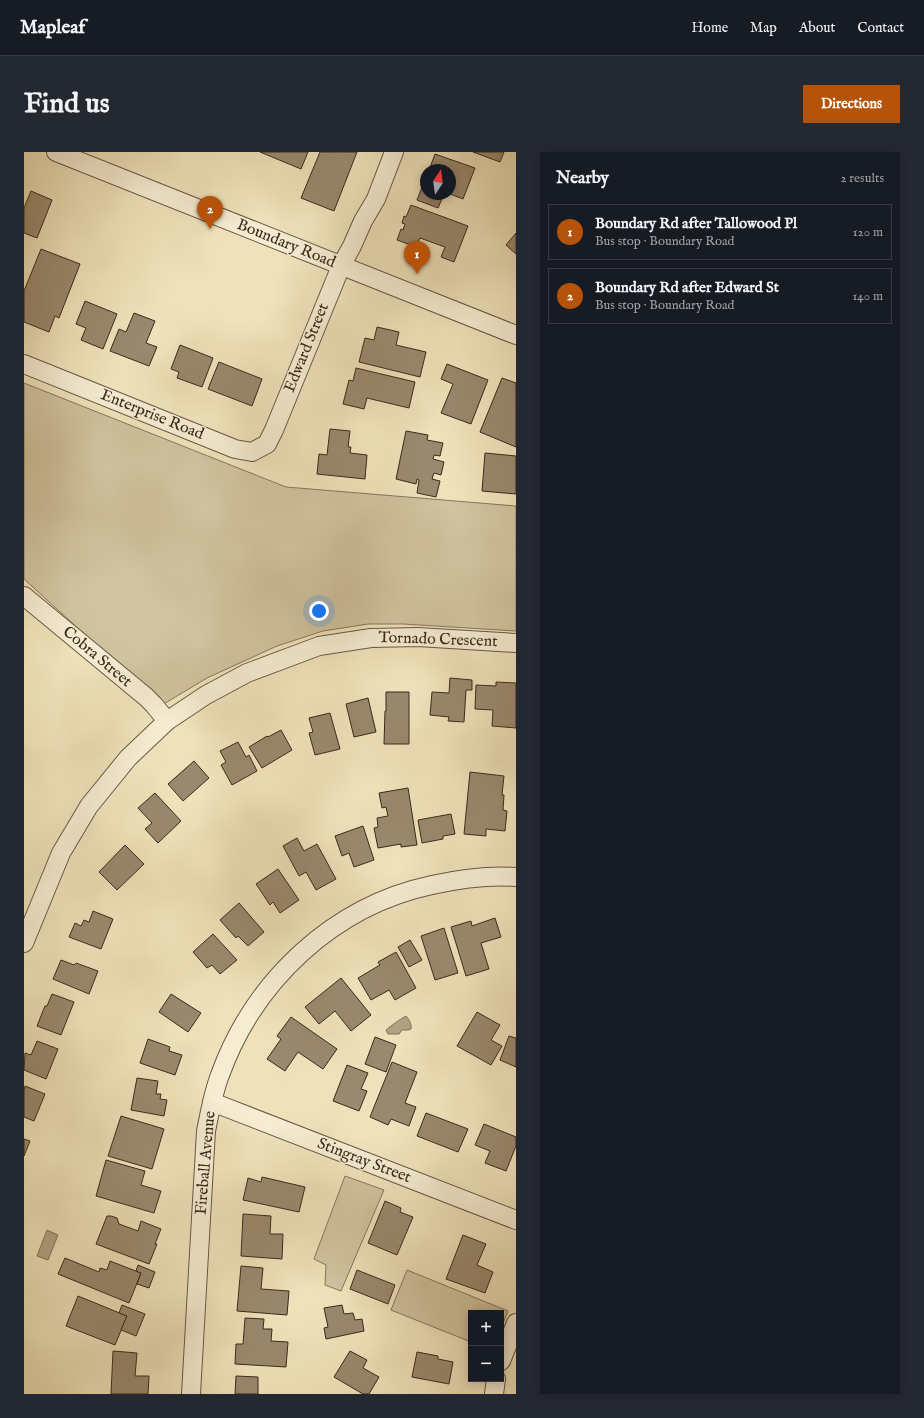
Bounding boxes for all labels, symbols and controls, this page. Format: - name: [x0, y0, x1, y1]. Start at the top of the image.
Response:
- text: Mapleaf: [20, 16, 85, 40]
- text: Home: [692, 19, 728, 37]
- text: Map: [750, 19, 777, 37]
- text: About: [799, 19, 835, 37]
- text: Contact: [857, 19, 904, 37]
- button: Directions: [803, 85, 900, 123]
- text: Find us: [24, 87, 110, 122]
- north arrow: [420, 164, 456, 200]
- text: Nearby: [556, 168, 609, 189]
- text: 2 results: [840, 170, 884, 187]
- pin: 2: [197, 196, 223, 229]
- text: Boundary Rd after Tallowood Pl: [595, 214, 797, 233]
- street label: Boundary Road: [234, 215, 339, 273]
- text: 1: [568, 224, 572, 241]
- text: 120 m: [853, 224, 883, 241]
- text: Bus stop · Boundary Road: [595, 233, 735, 250]
- pin: 1: [404, 241, 430, 274]
- text: Boundary Rd after Edward St: [595, 278, 779, 297]
- text: 2: [567, 288, 573, 305]
- text: 140 m: [853, 288, 883, 305]
- text: Bus stop · Boundary Road: [595, 297, 735, 314]
- street label: Edward Street: [280, 300, 334, 396]
- street label: Enterprise Road: [97, 385, 207, 445]
- your location: [309, 601, 329, 621]
- street label: Cobra Street: [58, 622, 136, 692]
- street label: Tornado Crescent: [378, 628, 498, 652]
- street label: Fireball Avenue: [191, 1110, 221, 1216]
- street label: Stingray Street: [314, 1134, 414, 1188]
- map controls: [468, 1310, 504, 1382]
- button: +: [468, 1310, 504, 1346]
- button: −: [468, 1346, 504, 1382]

